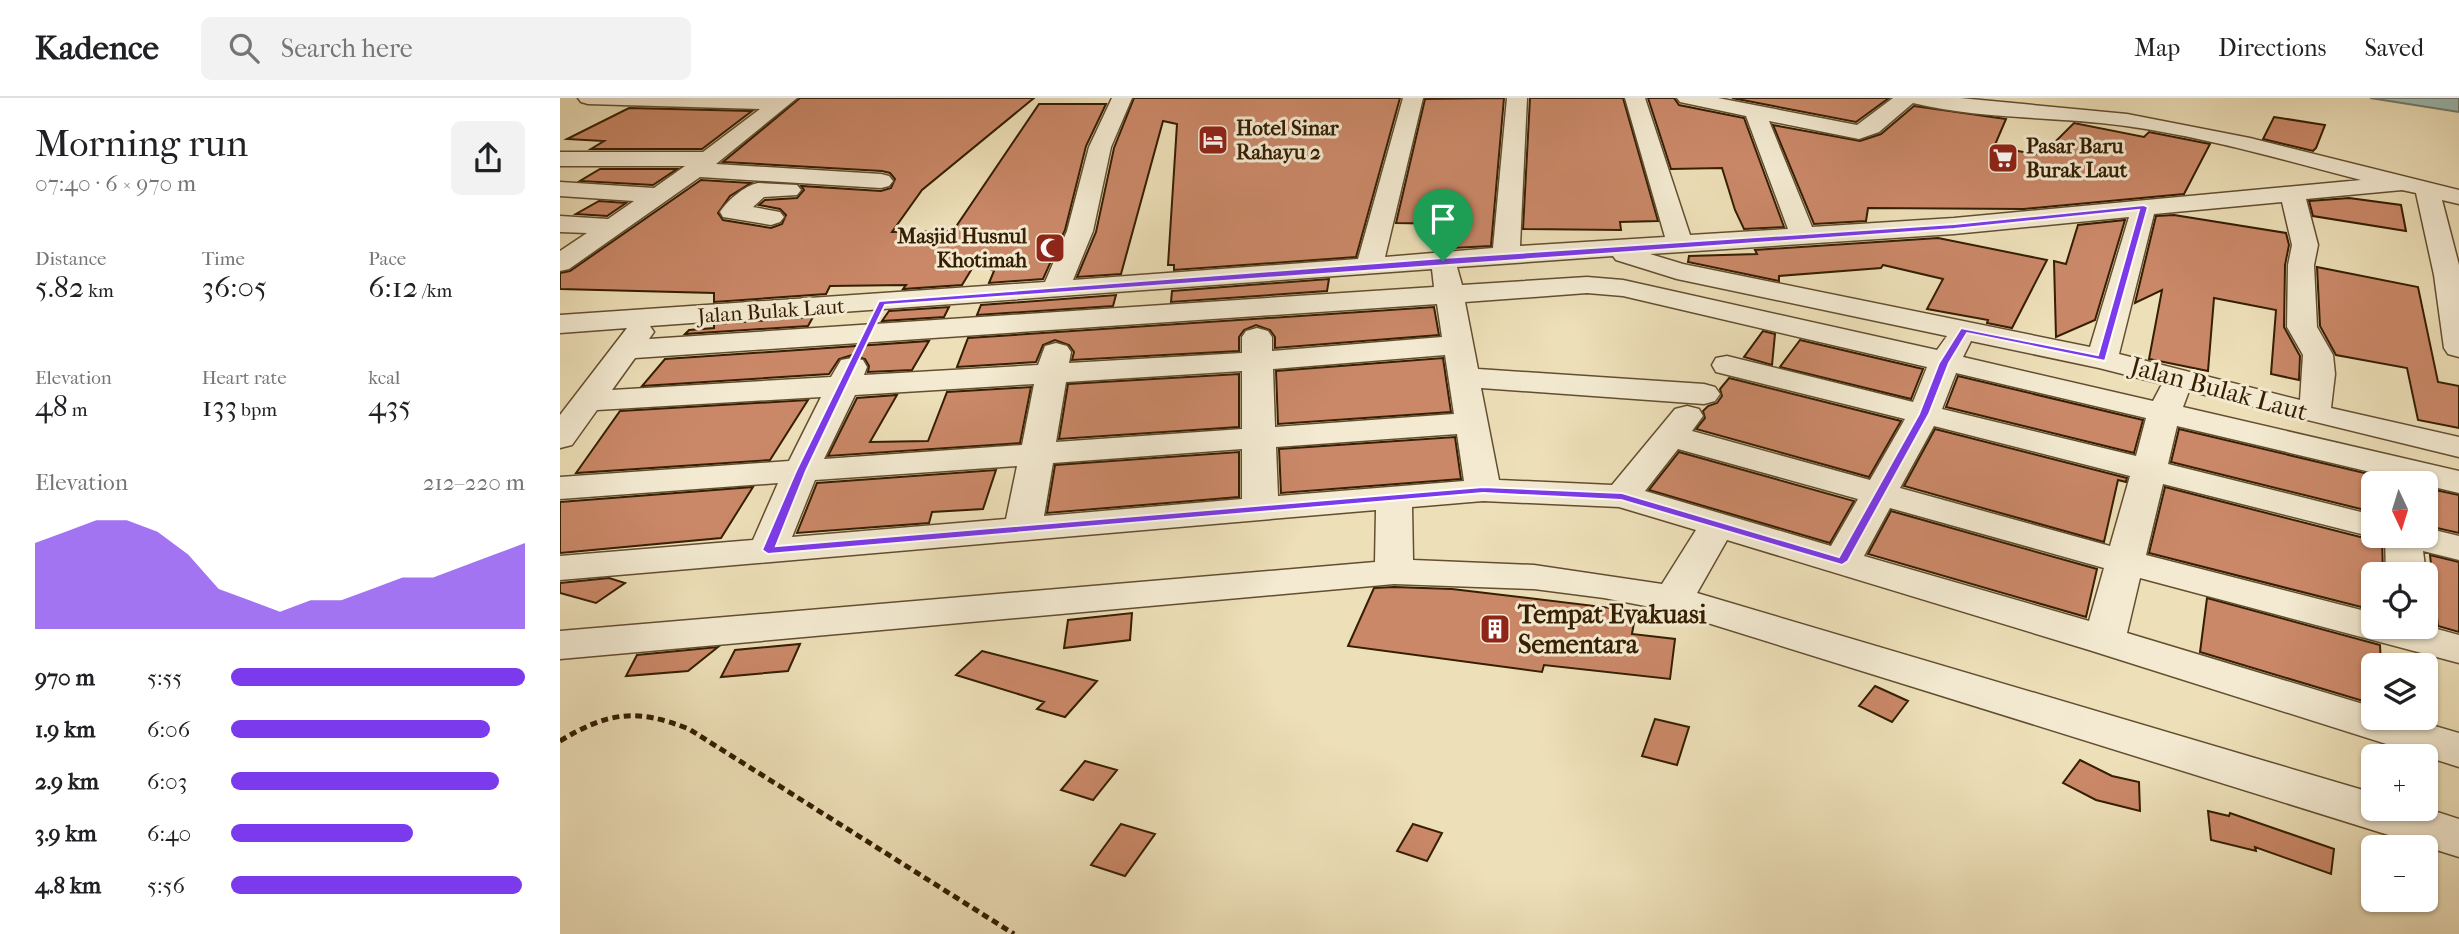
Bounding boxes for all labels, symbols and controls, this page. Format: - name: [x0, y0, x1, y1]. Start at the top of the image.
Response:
- search box: [201, 17, 691, 80]
- text: Kadence: [35, 29, 159, 68]
- icon: search: [225, 29, 263, 67]
- text: Search here: [281, 33, 413, 64]
- text: Map: [2134, 34, 2180, 62]
- text: Directions: [2218, 34, 2326, 62]
- text: Saved: [2364, 34, 2424, 62]
- place label: Hotel Sinar Rahayu 2: [1236, 116, 1340, 164]
- text: Morning run: [35, 121, 248, 166]
- button: share: [451, 121, 525, 195]
- hotel icon: Hotel Sinar Rahayu 2: [1196, 123, 1230, 157]
- place label: Pasar Baru Burak Laut: [2026, 134, 2128, 182]
- supermarket icon: Pasar Baru Burak Laut: [1986, 141, 2020, 175]
- text: 07:40 · 6 × 970 m: [35, 170, 196, 197]
- pin: [1413, 189, 1473, 261]
- icon: arrive: [1424, 200, 1462, 238]
- place label: Masjid Husnul Khotimah: [896, 224, 1027, 272]
- mosque icon: Masjid Husnul Khotimah: [1033, 231, 1067, 265]
- text: Distance: [35, 248, 106, 270]
- text: Time: [202, 248, 245, 270]
- text: Pace: [368, 248, 406, 270]
- text: 5.82: [35, 270, 84, 305]
- text: 36:05: [202, 270, 267, 305]
- text: 6:12: [368, 270, 418, 305]
- text: km: [84, 280, 114, 302]
- text: /km: [418, 280, 452, 302]
- street label: Jalan Bulak Laut: [695, 294, 846, 328]
- street label: Jalan Bulak Laut: [2125, 350, 2312, 428]
- text: Elevation: [35, 367, 112, 389]
- text: Heart rate: [202, 367, 287, 389]
- text: kcal: [368, 367, 400, 389]
- text: 48: [35, 389, 68, 424]
- text: 133: [202, 389, 237, 424]
- text: 435: [368, 389, 411, 424]
- text: m: [68, 399, 88, 421]
- text: bpm: [237, 399, 277, 421]
- text: Elevation: [35, 469, 128, 496]
- text: 212–220 m: [423, 469, 525, 496]
- north arrow: [2361, 471, 2438, 548]
- map controls: [2361, 471, 2438, 912]
- button: locate: [2361, 562, 2438, 639]
- place label: Tempat Evakuasi Sementara: [1517, 599, 1707, 660]
- building icon: Tempat Evakuasi Sementara: [1478, 612, 1512, 646]
- button: layers: [2361, 653, 2438, 730]
- text: 970 m: [35, 664, 95, 691]
- text: 5:55: [147, 664, 182, 691]
- text: 1.9 km: [35, 716, 95, 743]
- text: 6:06: [147, 716, 190, 743]
- button: +: [2361, 744, 2438, 821]
- text: 2.9 km: [35, 768, 99, 795]
- text: 6:03: [147, 768, 187, 795]
- text: 3.9 km: [35, 820, 97, 847]
- text: 6:40: [147, 820, 191, 847]
- button: −: [2361, 835, 2438, 912]
- text: 4.8 km: [35, 872, 101, 899]
- text: 5:56: [147, 872, 185, 899]

